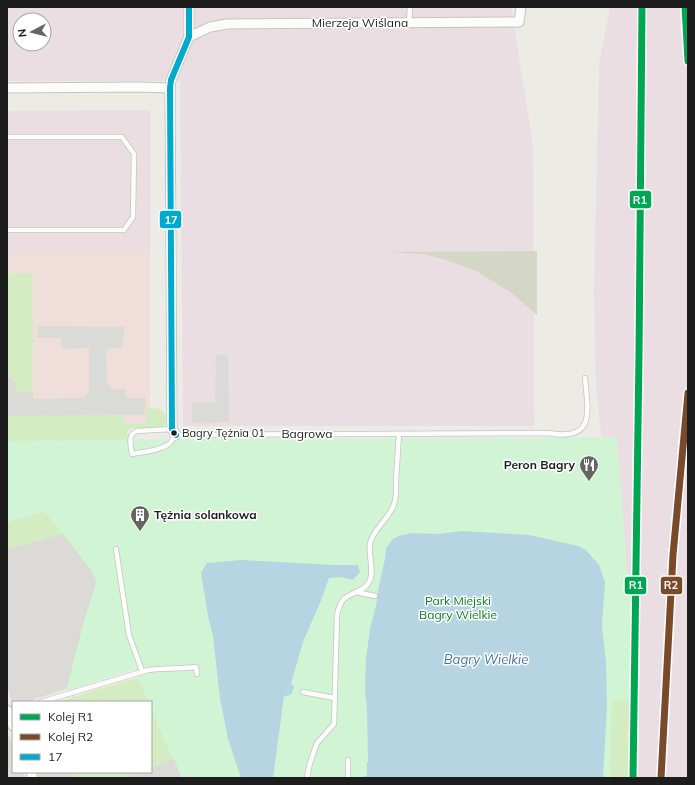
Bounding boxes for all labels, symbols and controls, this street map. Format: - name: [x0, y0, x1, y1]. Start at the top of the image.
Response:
- north arrow: [12, 12, 52, 52]
- street label: Mierzeja Wiślana: [312, 15, 408, 30]
- text: N: [15, 28, 30, 38]
- line badge: R1: [629, 190, 652, 209]
- text: R1: [633, 193, 648, 207]
- line badge: 17: [159, 210, 182, 229]
- text: 17: [164, 213, 178, 227]
- place label: Bagry Tężnia 01: [182, 426, 265, 440]
- street label: Bagrowa: [281, 426, 333, 441]
- marker: Bagry Tężnia 01: [169, 428, 179, 438]
- restaurant icon: Peron Bagry: [578, 454, 600, 482]
- place label: Peron Bagry: [504, 457, 575, 472]
- building icon: Tężnia solankowa: [129, 504, 151, 532]
- place label: Tężnia solankowa: [154, 507, 257, 522]
- line badge: R1: [624, 576, 647, 595]
- line badge: R2: [660, 576, 683, 595]
- text: R1: [629, 578, 644, 592]
- text: R2: [664, 578, 679, 592]
- park label: Park Miejski Bagry Wielkie: [419, 593, 497, 622]
- water label: Bagry Wielkie: [444, 651, 528, 667]
- legend: [12, 701, 152, 773]
- text: Kolej R1: [48, 709, 93, 724]
- text: Kolej R2: [48, 729, 93, 744]
- text: 17: [48, 749, 62, 764]

